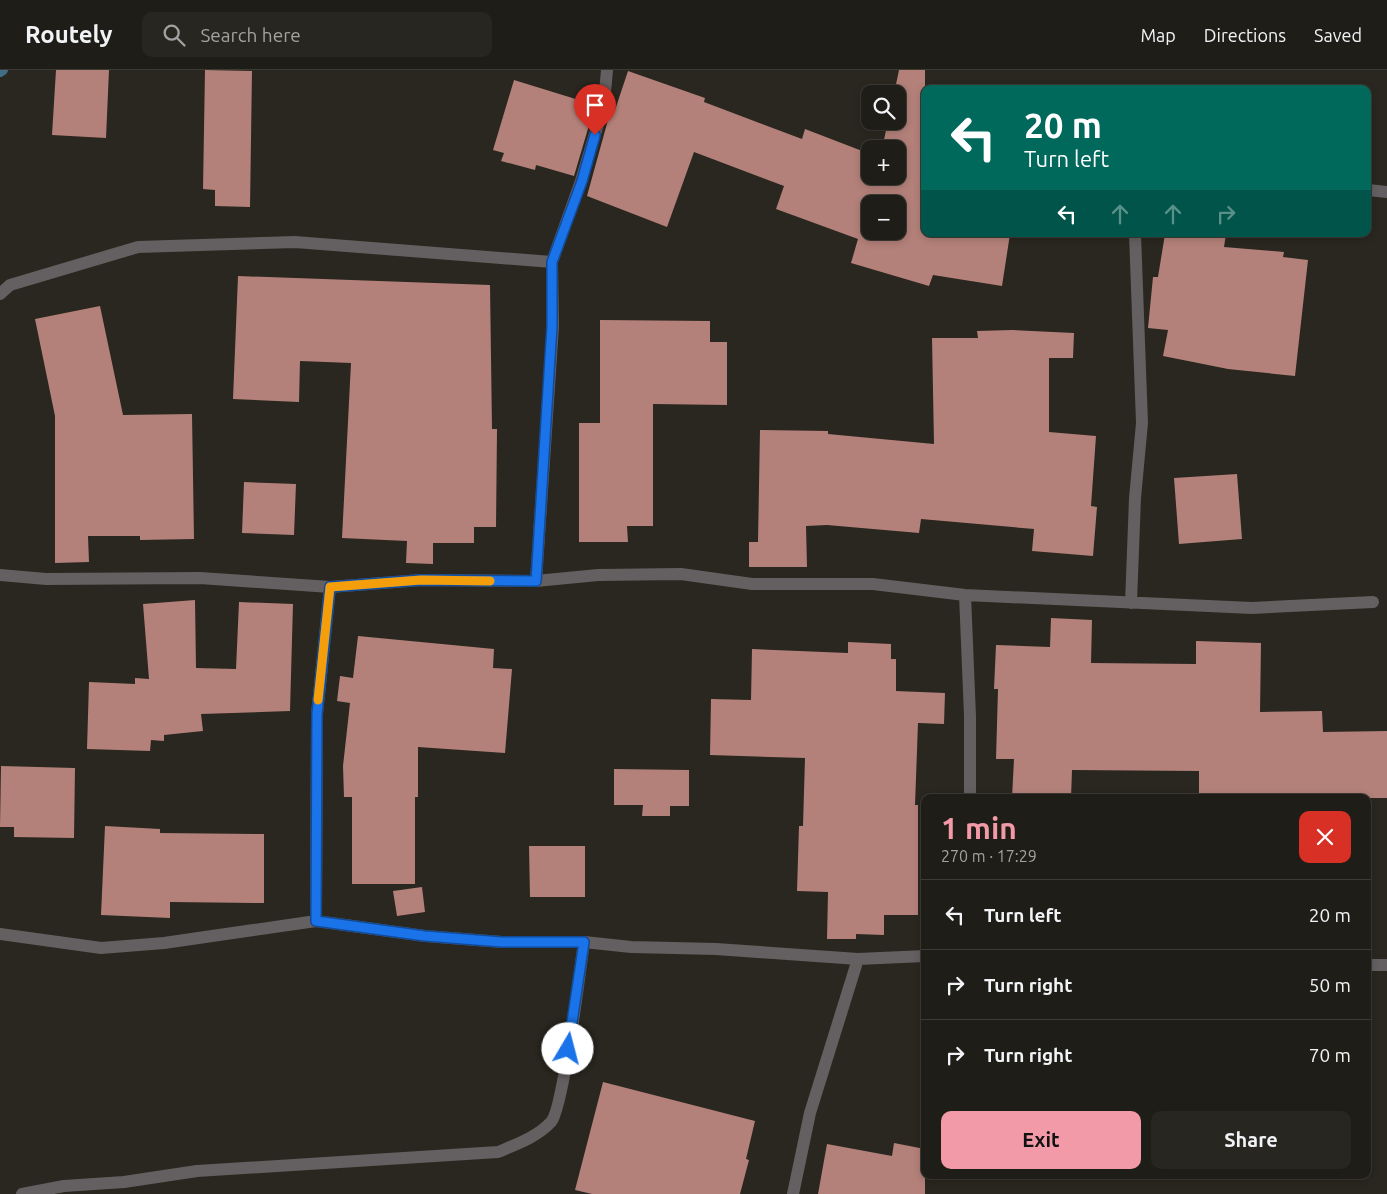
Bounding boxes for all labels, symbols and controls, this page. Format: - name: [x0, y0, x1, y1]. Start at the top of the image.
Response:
- search box: [142, 12, 492, 57]
- text: Routely: [25, 21, 112, 48]
- icon: search: [160, 21, 188, 49]
- text: Search here: [200, 24, 301, 46]
- text: Map: [1140, 25, 1176, 45]
- text: Directions: [1204, 25, 1286, 45]
- text: Saved: [1314, 25, 1362, 45]
- pin: [574, 84, 616, 135]
- map controls: [861, 85, 906, 240]
- button: search: [861, 85, 906, 130]
- icon: arrive: [581, 91, 609, 119]
- icon: left: [941, 105, 1006, 170]
- text: 20 m: [1024, 105, 1102, 145]
- button: +: [861, 140, 906, 185]
- text: Turn left: [1024, 146, 1109, 171]
- button: −: [861, 195, 906, 240]
- icon: left: [1053, 200, 1081, 228]
- icon: ahead: [1106, 200, 1134, 228]
- icon: ahead: [1159, 200, 1187, 228]
- icon: right: [1212, 200, 1240, 228]
- text: 1 min: [941, 811, 1017, 845]
- button: close: [1299, 811, 1351, 863]
- text: 270 m · 17:29: [941, 847, 1037, 865]
- icon: left: [941, 901, 969, 929]
- text: Turn left: [984, 904, 1062, 926]
- text: 20 m: [1309, 904, 1351, 926]
- icon: right: [941, 971, 969, 999]
- text: Turn right: [984, 974, 1072, 996]
- text: 50 m: [1309, 974, 1351, 996]
- position arrow: [541, 1022, 593, 1074]
- icon: right: [941, 1041, 969, 1069]
- text: Turn right: [984, 1044, 1072, 1066]
- text: 70 m: [1309, 1044, 1351, 1066]
- button: Exit: [941, 1111, 1141, 1169]
- button: Share: [1151, 1111, 1351, 1169]

